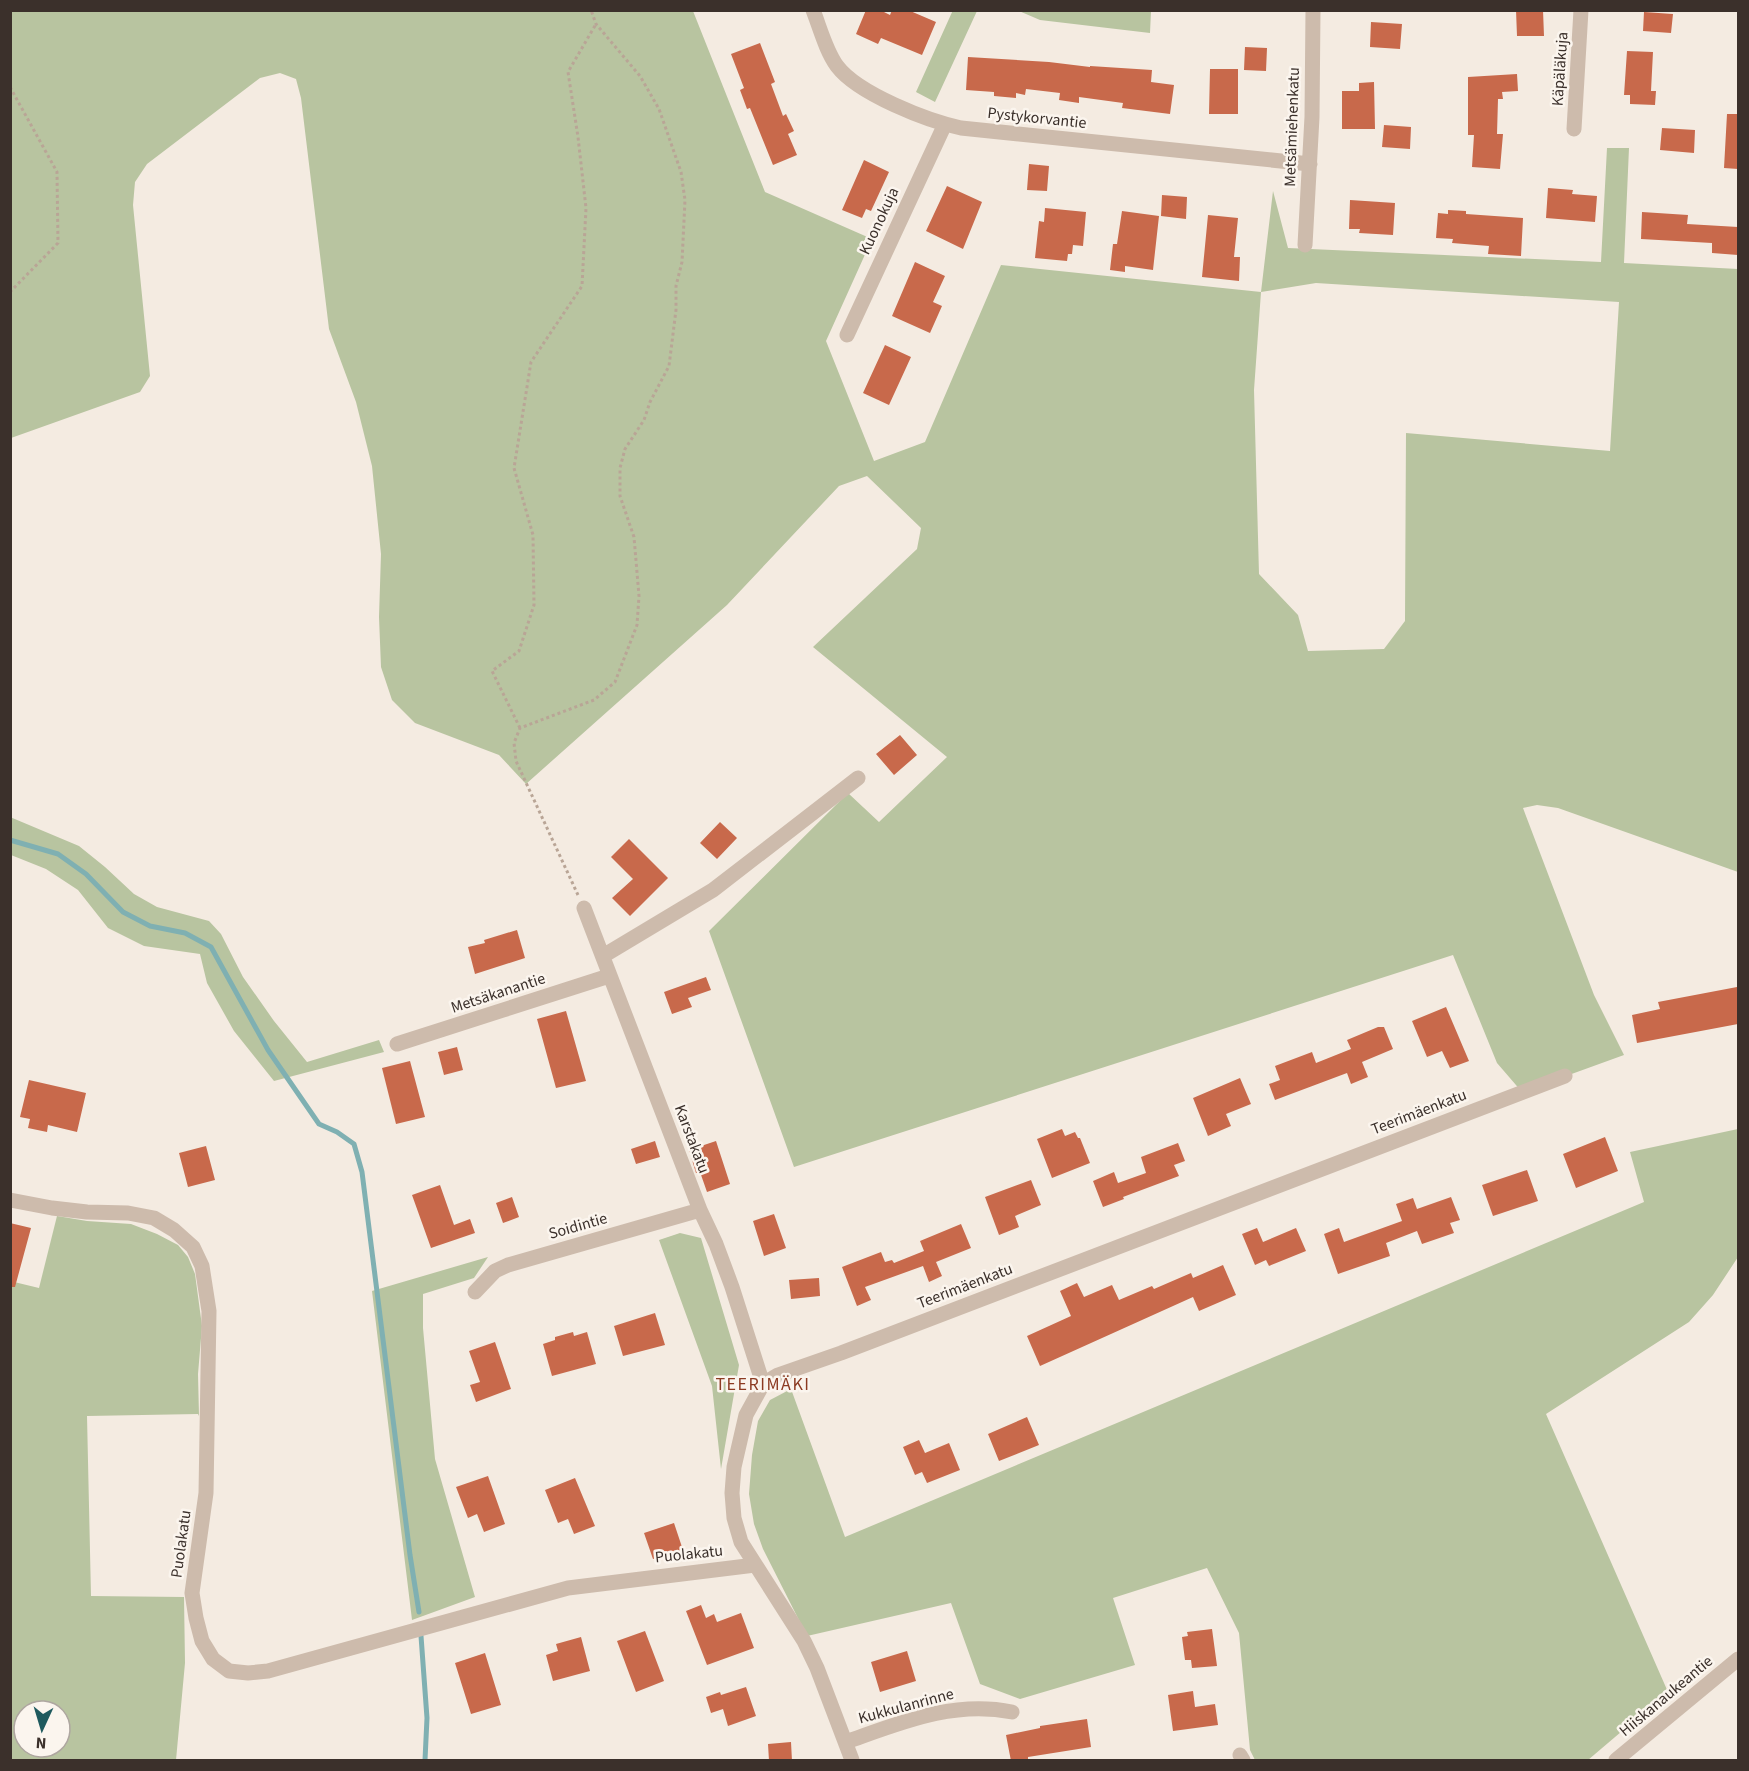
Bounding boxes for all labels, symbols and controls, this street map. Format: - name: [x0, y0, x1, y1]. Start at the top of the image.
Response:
- street label: Käpäläkuja: [1546, 31, 1574, 107]
- street label: Metsämiehenkatu: [1279, 67, 1305, 187]
- street label: Pystykorvantie: [986, 102, 1088, 134]
- street label: Kuonokuja: [854, 184, 904, 258]
- street label: Metsäkanantie: [448, 967, 548, 1019]
- street label: Teerimäenkatu: [1368, 1084, 1470, 1140]
- street label: Karstakatu: [669, 1101, 715, 1177]
- street label: Soidintie: [546, 1207, 610, 1245]
- street label: Teerimäenkatu: [914, 1258, 1016, 1314]
- district label: TEERIMÄKI: [715, 1372, 811, 1397]
- street label: Puolakatu: [165, 1509, 197, 1579]
- street label: Puolakatu: [654, 1539, 724, 1569]
- street label: Hiiskanaukeantie: [1615, 1650, 1717, 1742]
- street label: Kukkulanrinne: [856, 1683, 956, 1729]
- north arrow: [12, 1699, 72, 1759]
- text: N: [35, 1732, 47, 1754]

